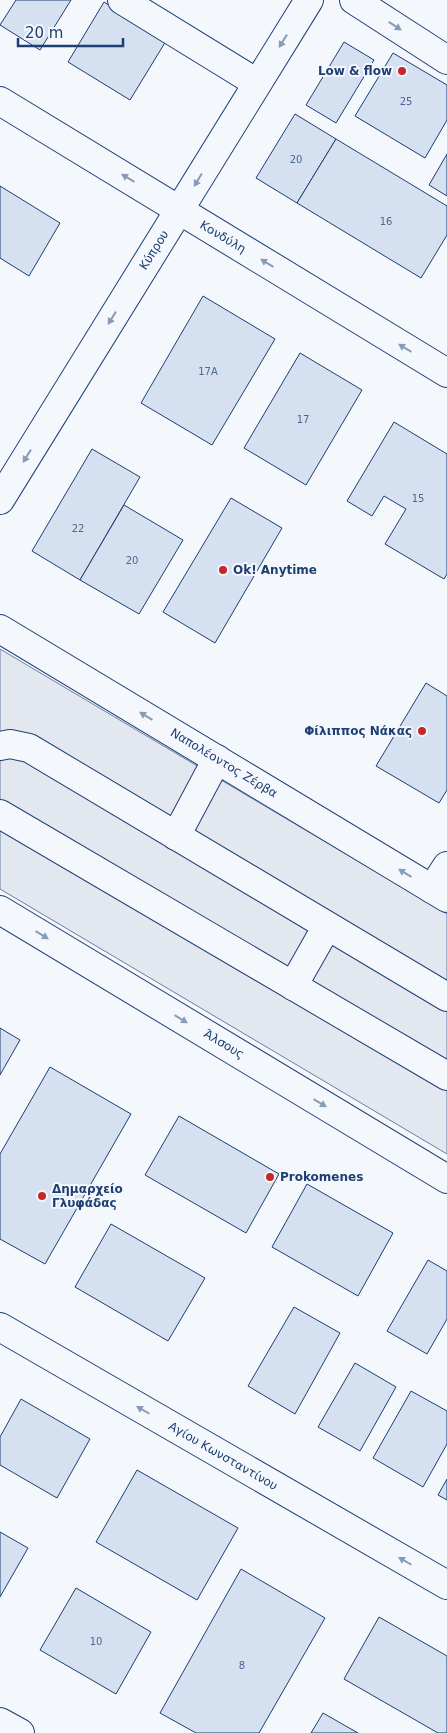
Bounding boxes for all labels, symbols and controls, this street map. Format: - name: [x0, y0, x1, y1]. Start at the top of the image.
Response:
- scale bar: [18, 15, 122, 47]
- one-way arrow: [388, 22, 401, 31]
- text: 20 m: [25, 24, 63, 42]
- one-way arrow: [278, 35, 287, 48]
- place label: Low & flow: [318, 64, 392, 78]
- marker: Low & flow: [396, 65, 408, 77]
- house number: 25: [400, 96, 412, 107]
- house number: 20: [290, 154, 302, 165]
- one-way arrow: [193, 173, 202, 186]
- one-way arrow: [121, 174, 134, 183]
- house number: 16: [380, 216, 392, 227]
- street label: Κονδύλη: [198, 218, 248, 256]
- street label: Κύπρου: [136, 228, 172, 272]
- one-way arrow: [260, 259, 273, 268]
- one-way arrow: [108, 311, 117, 325]
- one-way arrow: [399, 343, 412, 352]
- house number: 17Α: [198, 366, 218, 377]
- house number: 17: [297, 414, 309, 425]
- one-way arrow: [22, 450, 31, 463]
- house number: 15: [412, 493, 424, 504]
- house number: 22: [72, 523, 84, 534]
- house number: 20: [126, 555, 138, 566]
- place label: Ok! Anytime: [233, 563, 317, 577]
- marker: Ok! Anytime: [217, 564, 229, 576]
- one-way arrow: [140, 712, 153, 721]
- place label: Φίλιππος Νάκας: [304, 724, 412, 738]
- street label: Ναπολέοντος Ζέρβα: [168, 725, 280, 801]
- marker: Φίλιππος Νάκας: [416, 725, 428, 737]
- one-way arrow: [399, 868, 412, 877]
- one-way arrow: [35, 931, 48, 940]
- one-way arrow: [175, 1014, 188, 1023]
- street label: Άλσους: [201, 1027, 247, 1061]
- one-way arrow: [314, 1098, 327, 1107]
- place label: Prokomenes: [280, 1170, 363, 1184]
- marker: Prokomenes: [264, 1171, 276, 1183]
- place label: Δημαρχείο Γλυφάδας: [52, 1182, 123, 1210]
- marker: Δημαρχείο Γλυφάδας: [36, 1190, 48, 1202]
- one-way arrow: [136, 1405, 149, 1414]
- street label: Αγίου Κωνσταντίνου: [166, 1419, 280, 1493]
- one-way arrow: [397, 1557, 412, 1565]
- house number: 10: [90, 1636, 102, 1647]
- house number: 8: [239, 1660, 245, 1671]

